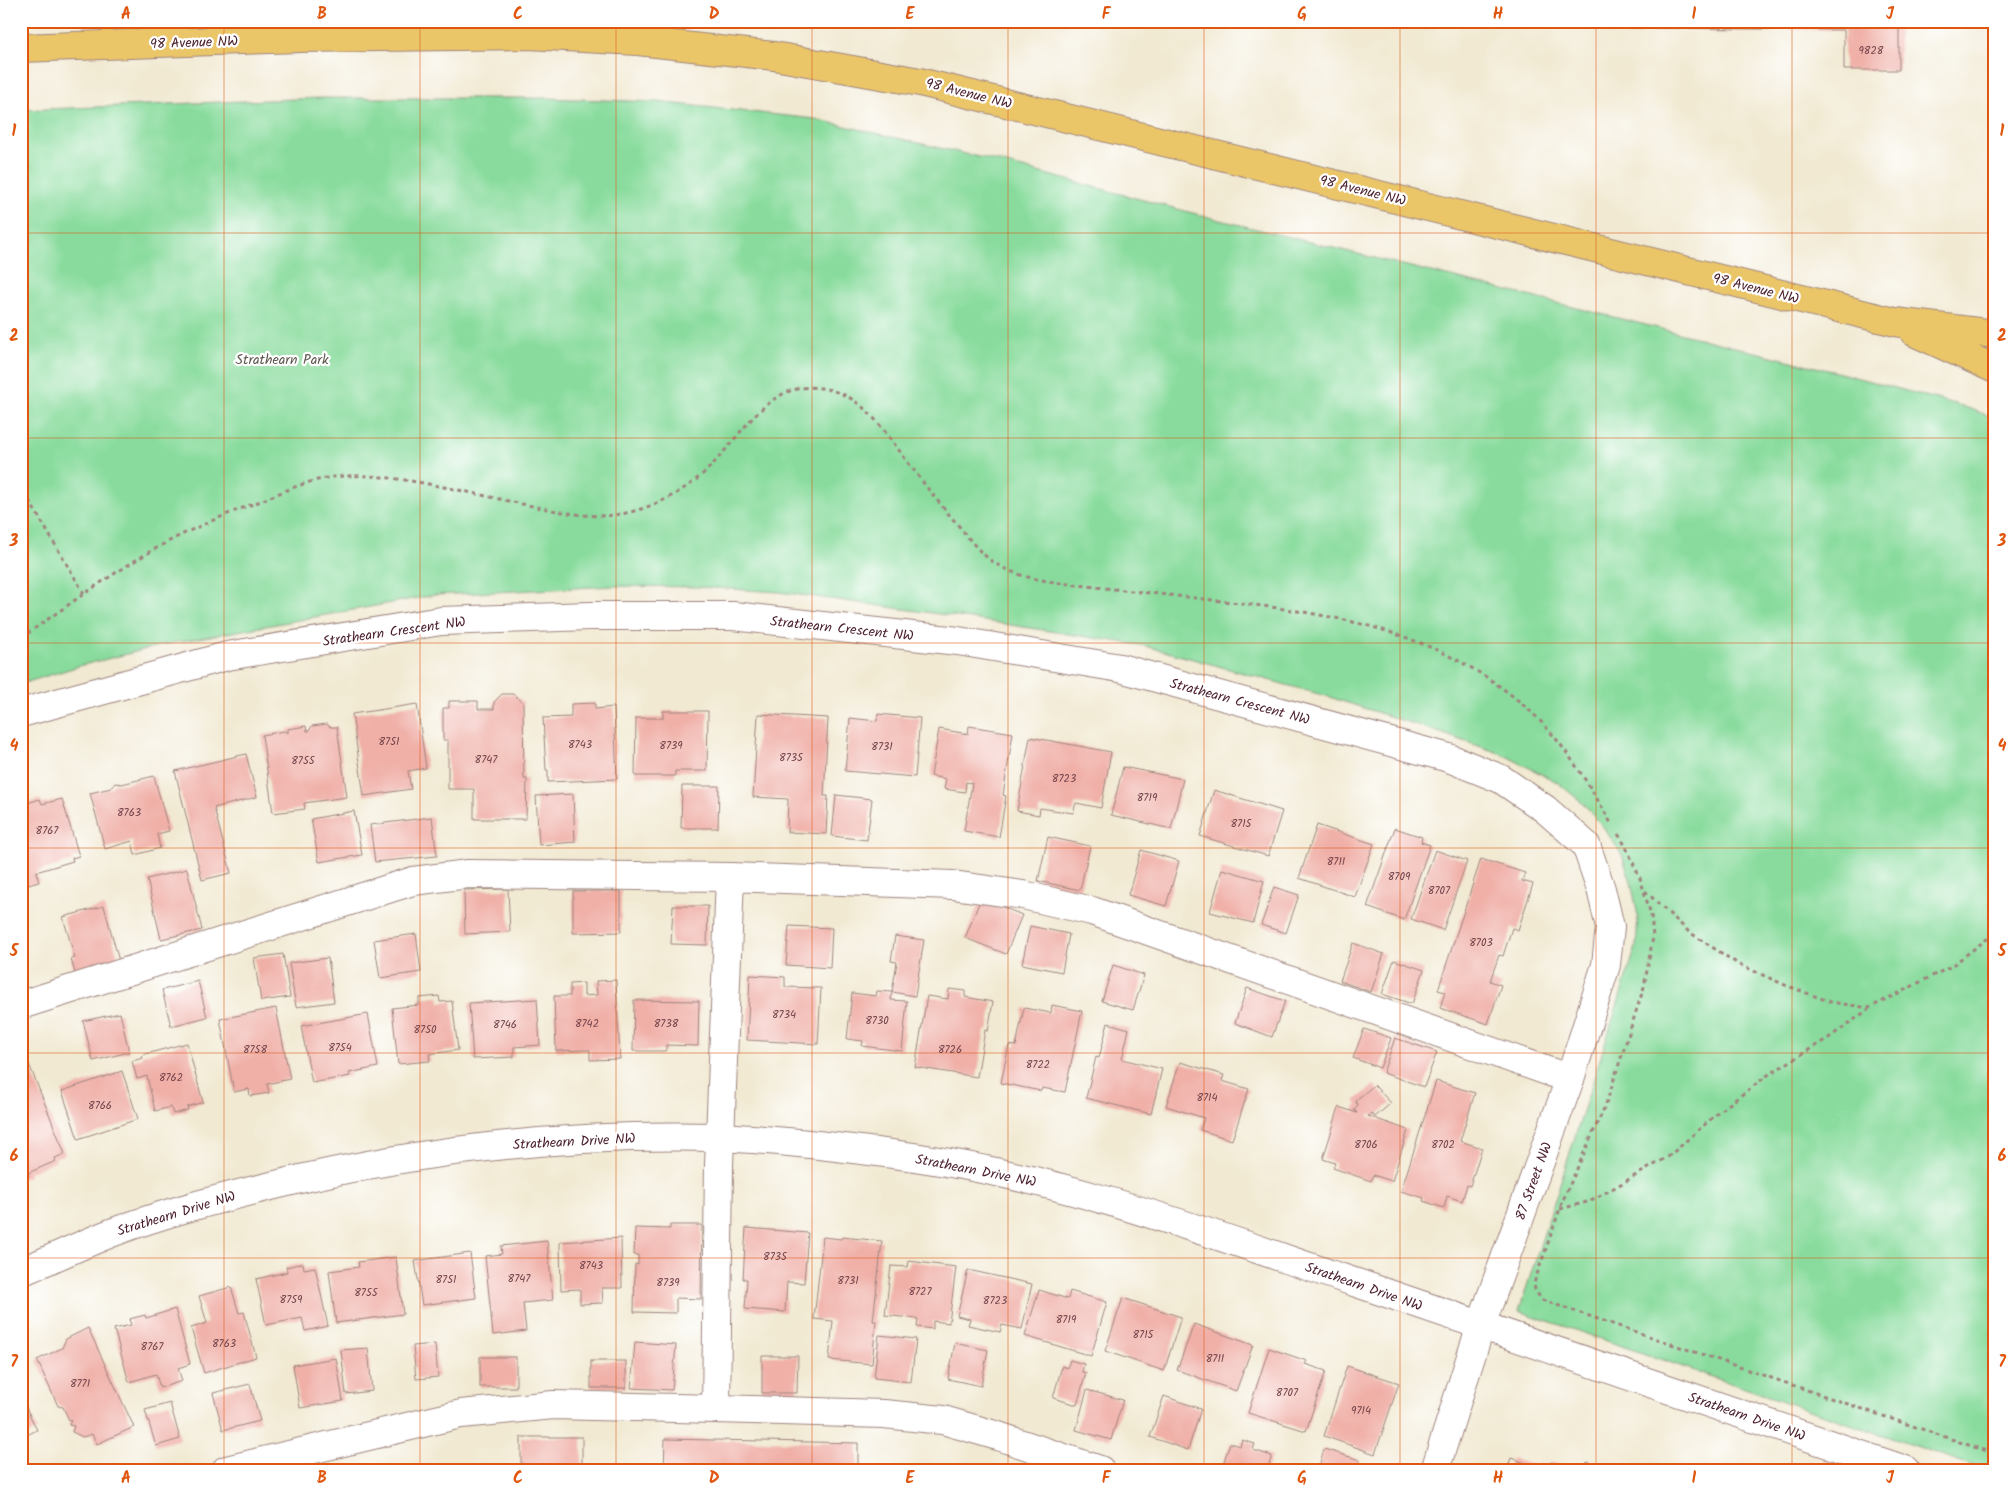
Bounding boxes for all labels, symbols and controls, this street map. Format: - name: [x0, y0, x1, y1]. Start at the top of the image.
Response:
- text: A: [121, 2, 131, 27]
- text: B: [317, 2, 327, 27]
- text: C: [513, 2, 523, 27]
- text: D: [709, 2, 720, 27]
- text: E: [906, 2, 916, 27]
- text: F: [1102, 2, 1112, 27]
- text: G: [1297, 2, 1307, 27]
- text: H: [1493, 2, 1503, 27]
- text: I: [1692, 2, 1697, 27]
- text: J: [1886, 2, 1895, 27]
- street label: 98 Avenue NW: [150, 30, 239, 56]
- house number: 9828: [1858, 42, 1884, 60]
- street label: 98 Avenue NW: [923, 73, 1014, 115]
- text: 1: [12, 119, 17, 144]
- text: 1: [2000, 119, 2005, 144]
- street label: 98 Avenue NW: [1317, 170, 1408, 212]
- street label: 98 Avenue NW: [1710, 268, 1801, 310]
- text: 2: [9, 324, 19, 349]
- text: 2: [1997, 324, 2007, 349]
- park label: Strathearn Park: [236, 349, 329, 371]
- text: 3: [9, 529, 19, 554]
- text: 3: [1997, 529, 2007, 554]
- street label: Strathearn Crescent NW: [321, 611, 467, 653]
- street label: Strathearn Crescent NW: [769, 611, 915, 647]
- street label: Strathearn Crescent NW: [1167, 673, 1312, 731]
- house number: 8751: [378, 733, 400, 751]
- text: 4: [10, 734, 19, 759]
- text: 4: [1998, 734, 2007, 759]
- house number: 8743: [568, 736, 592, 754]
- house number: 8739: [659, 737, 683, 755]
- house number: 8731: [871, 738, 893, 756]
- house number: 8735: [779, 749, 804, 767]
- house number: 8747: [475, 751, 498, 769]
- house number: 8755: [291, 752, 316, 770]
- house number: 8723: [1052, 770, 1076, 788]
- house number: 8719: [1137, 789, 1158, 807]
- house number: 8763: [117, 804, 141, 822]
- house number: 8715: [1230, 815, 1253, 833]
- house number: 8767: [36, 822, 59, 840]
- house number: 8711: [1327, 853, 1345, 871]
- house number: 8709: [1388, 868, 1411, 886]
- house number: 8707: [1428, 882, 1451, 900]
- house number: 8703: [1469, 934, 1493, 952]
- text: 5: [9, 939, 20, 964]
- text: 5: [1997, 939, 2008, 964]
- house number: 8734: [772, 1006, 796, 1024]
- house number: 8730: [865, 1012, 889, 1030]
- house number: 8742: [575, 1015, 599, 1033]
- house number: 8738: [654, 1015, 679, 1033]
- house number: 8746: [493, 1016, 517, 1034]
- house number: 8750: [413, 1021, 437, 1039]
- house number: 8754: [328, 1039, 352, 1057]
- house number: 8758: [243, 1041, 267, 1059]
- house number: 8726: [938, 1041, 962, 1059]
- house number: 8722: [1026, 1056, 1050, 1074]
- house number: 8762: [159, 1069, 183, 1087]
- house number: 8714: [1196, 1089, 1218, 1107]
- house number: 8766: [88, 1097, 112, 1115]
- street label: Strathearn Drive NW: [512, 1128, 636, 1156]
- house number: 8706: [1354, 1136, 1378, 1154]
- house number: 8702: [1431, 1136, 1455, 1154]
- street label: 87 Street NW: [1510, 1139, 1558, 1224]
- text: 6: [10, 1144, 19, 1169]
- text: 6: [1998, 1144, 2007, 1169]
- street label: Strathearn Drive NW: [913, 1148, 1038, 1194]
- street label: Strathearn Drive NW: [114, 1185, 238, 1242]
- house number: 8735: [763, 1248, 788, 1266]
- house number: 8743: [579, 1257, 603, 1275]
- street label: Strathearn Drive NW: [1302, 1257, 1425, 1317]
- house number: 8747: [508, 1270, 531, 1288]
- house number: 8751: [435, 1271, 457, 1289]
- house number: 8731: [837, 1272, 859, 1290]
- house number: 8739: [656, 1274, 680, 1292]
- house number: 8727: [908, 1283, 933, 1301]
- house number: 8755: [354, 1284, 379, 1302]
- house number: 8759: [280, 1291, 303, 1309]
- house number: 8723: [983, 1292, 1007, 1310]
- house number: 8719: [1056, 1311, 1077, 1329]
- house number: 8715: [1132, 1326, 1155, 1344]
- house number: 8763: [212, 1335, 236, 1353]
- house number: 8767: [141, 1338, 164, 1356]
- text: 7: [10, 1350, 18, 1375]
- house number: 8711: [1206, 1350, 1224, 1368]
- text: 7: [1998, 1350, 2006, 1375]
- house number: 8771: [70, 1375, 90, 1393]
- house number: 8707: [1276, 1384, 1299, 1402]
- street label: Strathearn Drive NW: [1685, 1387, 1808, 1447]
- house number: 9714: [1351, 1402, 1371, 1420]
- text: A: [121, 1466, 131, 1491]
- text: B: [317, 1466, 327, 1491]
- text: C: [513, 1466, 523, 1491]
- text: D: [709, 1466, 720, 1491]
- text: E: [906, 1466, 916, 1491]
- text: F: [1102, 1466, 1112, 1491]
- text: G: [1297, 1466, 1307, 1491]
- text: H: [1493, 1466, 1503, 1491]
- text: I: [1692, 1466, 1697, 1491]
- text: J: [1886, 1466, 1895, 1491]

